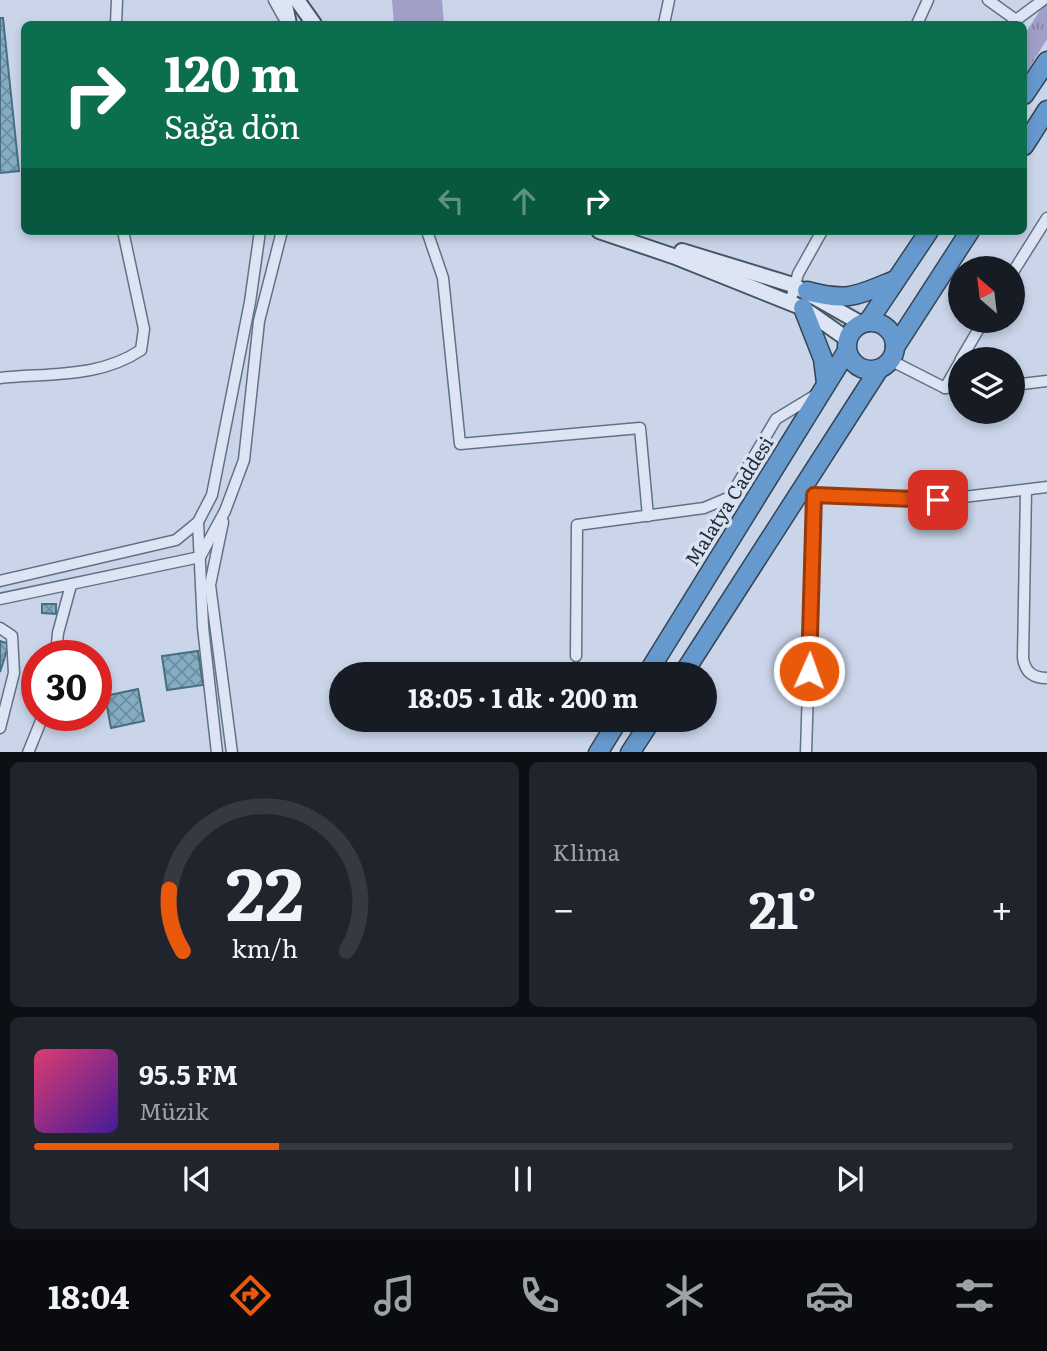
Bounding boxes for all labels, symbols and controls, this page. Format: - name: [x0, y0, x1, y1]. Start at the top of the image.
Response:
- text: 120 m: [164, 34, 299, 107]
- icon: right: [49, 49, 140, 140]
- text: Sağa dön: [164, 101, 300, 149]
- icon: left: [432, 182, 470, 220]
- icon: ahead: [505, 182, 543, 220]
- icon: right: [578, 182, 616, 220]
- north arrow: [948, 256, 1026, 332]
- map controls: [948, 256, 1025, 424]
- button: layers: [948, 347, 1025, 424]
- street label: Malatya Caddesi: [677, 430, 779, 571]
- pin: [908, 470, 968, 530]
- icon: arrive: [919, 481, 957, 519]
- position arrow: [772, 634, 846, 708]
- speed limit sign: 30: [21, 640, 112, 731]
- text: 18:05 · 1 dk · 200 m: [408, 677, 638, 716]
- text: Klima: [553, 834, 620, 868]
- text: 22: [225, 835, 303, 943]
- text: 21°: [749, 868, 817, 945]
- text: −: [553, 878, 575, 935]
- text: +: [991, 878, 1013, 935]
- text: km/h: [231, 928, 298, 965]
- text: 95.5 FM: [139, 1054, 238, 1093]
- text: Müzik: [139, 1093, 209, 1127]
- icon: previous: [178, 1160, 216, 1198]
- icon: pause: [504, 1160, 542, 1198]
- icon: next: [831, 1160, 869, 1198]
- text: 18:04: [48, 1271, 130, 1319]
- icon: directions: [226, 1271, 275, 1320]
- icon: music: [370, 1271, 419, 1320]
- icon: phone: [515, 1271, 564, 1320]
- icon: climate: [660, 1271, 709, 1320]
- icon: car: [805, 1271, 854, 1320]
- icon: filters: [950, 1271, 999, 1320]

